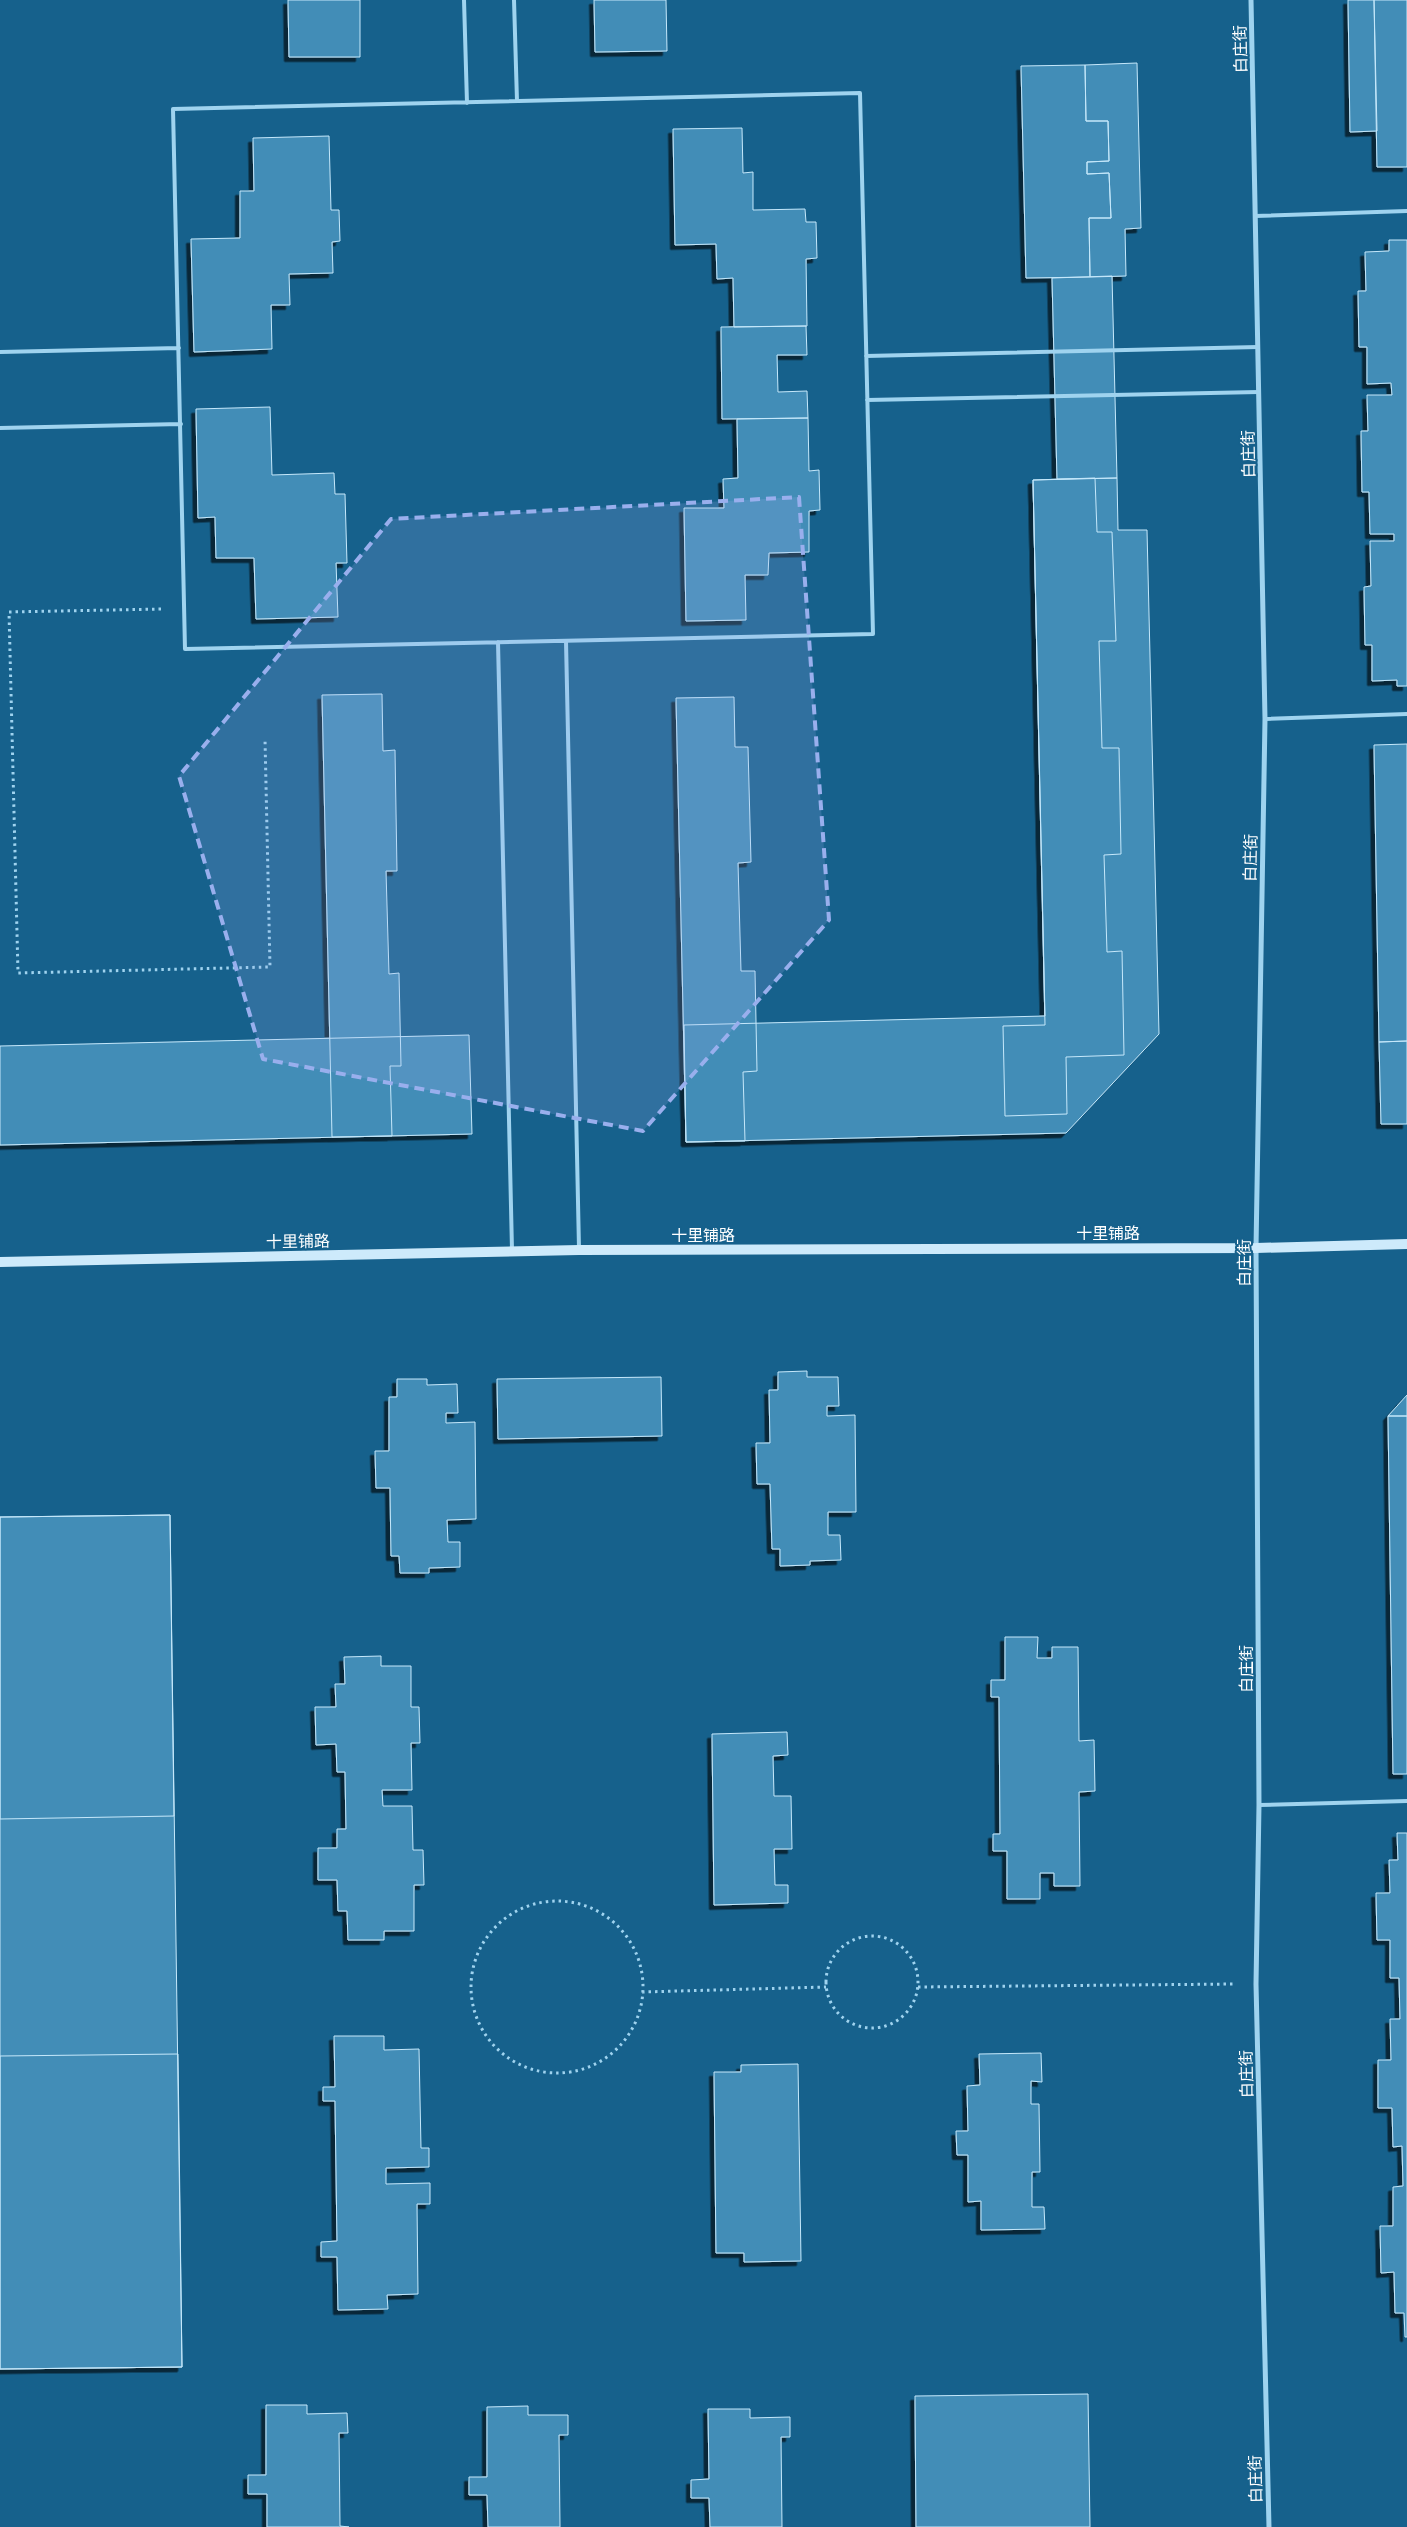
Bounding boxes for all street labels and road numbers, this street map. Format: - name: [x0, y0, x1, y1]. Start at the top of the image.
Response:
- street label: 白庄街: [1232, 25, 1252, 73]
- street label: 白庄街: [1240, 430, 1260, 478]
- street label: 白庄街: [1242, 834, 1262, 882]
- street label: 十里铺路: [1076, 1225, 1140, 1245]
- street label: 十里铺路: [671, 1227, 735, 1247]
- street label: 十里铺路: [266, 1232, 330, 1254]
- street label: 白庄街: [1236, 1239, 1256, 1287]
- street label: 白庄街: [1238, 1645, 1258, 1693]
- street label: 白庄街: [1238, 2050, 1258, 2098]
- street label: 白庄街: [1247, 2455, 1267, 2503]

